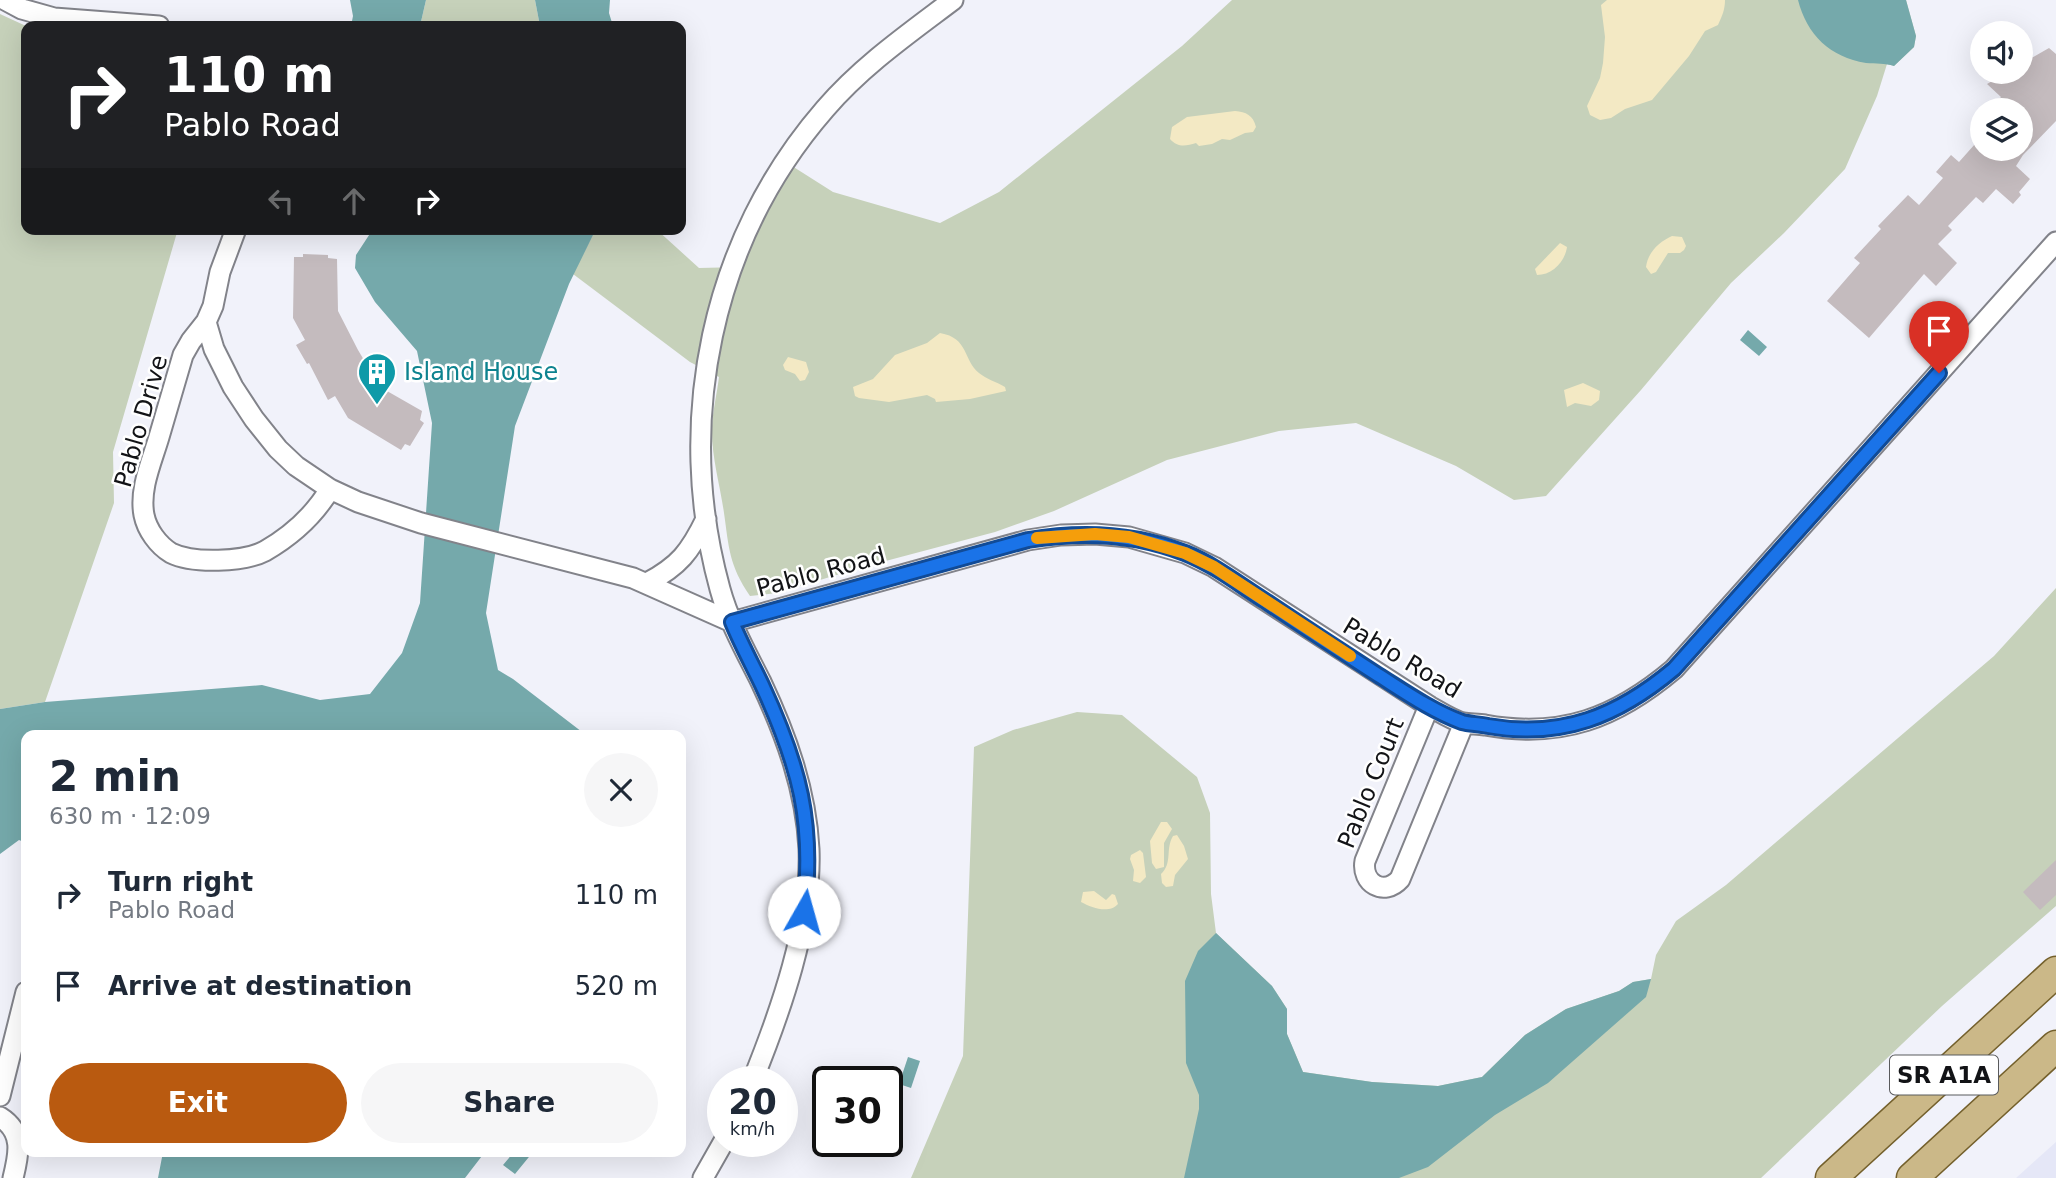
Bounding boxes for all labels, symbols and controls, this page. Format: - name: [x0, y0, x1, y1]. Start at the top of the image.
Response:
- map controls: [1970, 21, 2033, 161]
- button: sound: [1970, 21, 2033, 84]
- text: 110 m: [164, 47, 334, 104]
- icon: right: [49, 49, 140, 140]
- button: layers: [1970, 98, 2033, 161]
- text: Pablo Road: [164, 106, 341, 144]
- icon: left: [262, 182, 300, 220]
- icon: ahead: [335, 182, 373, 220]
- icon: right: [408, 182, 446, 220]
- pin: [1909, 301, 1969, 373]
- icon: arrive: [1920, 312, 1958, 350]
- building icon: Island House: [356, 351, 398, 406]
- street label: Pablo Drive: [109, 352, 173, 490]
- place label: Island House: [404, 358, 558, 386]
- street label: Pablo Road: [753, 541, 889, 603]
- street label: Pablo Road: [1338, 612, 1466, 704]
- street label: Pablo Court: [1332, 714, 1410, 852]
- text: 2 min: [49, 752, 181, 801]
- button: close: [584, 753, 658, 827]
- text: 630 m · 12:09: [49, 803, 211, 829]
- text: Turn right: [108, 867, 253, 897]
- position arrow: [767, 875, 841, 949]
- icon: right: [49, 876, 87, 914]
- text: 110 m: [575, 880, 658, 910]
- text: Pablo Road: [108, 897, 235, 923]
- icon: arrive: [49, 967, 87, 1005]
- text: Arrive at destination: [108, 971, 412, 1001]
- text: 520 m: [575, 971, 658, 1001]
- road number: SR A1A: [1890, 1056, 1998, 1094]
- button: Exit: [49, 1063, 347, 1143]
- button: Share: [361, 1063, 658, 1143]
- speed limit sign: 30: [812, 1066, 903, 1157]
- text: 20: [728, 1082, 777, 1122]
- text: km/h: [730, 1118, 775, 1139]

